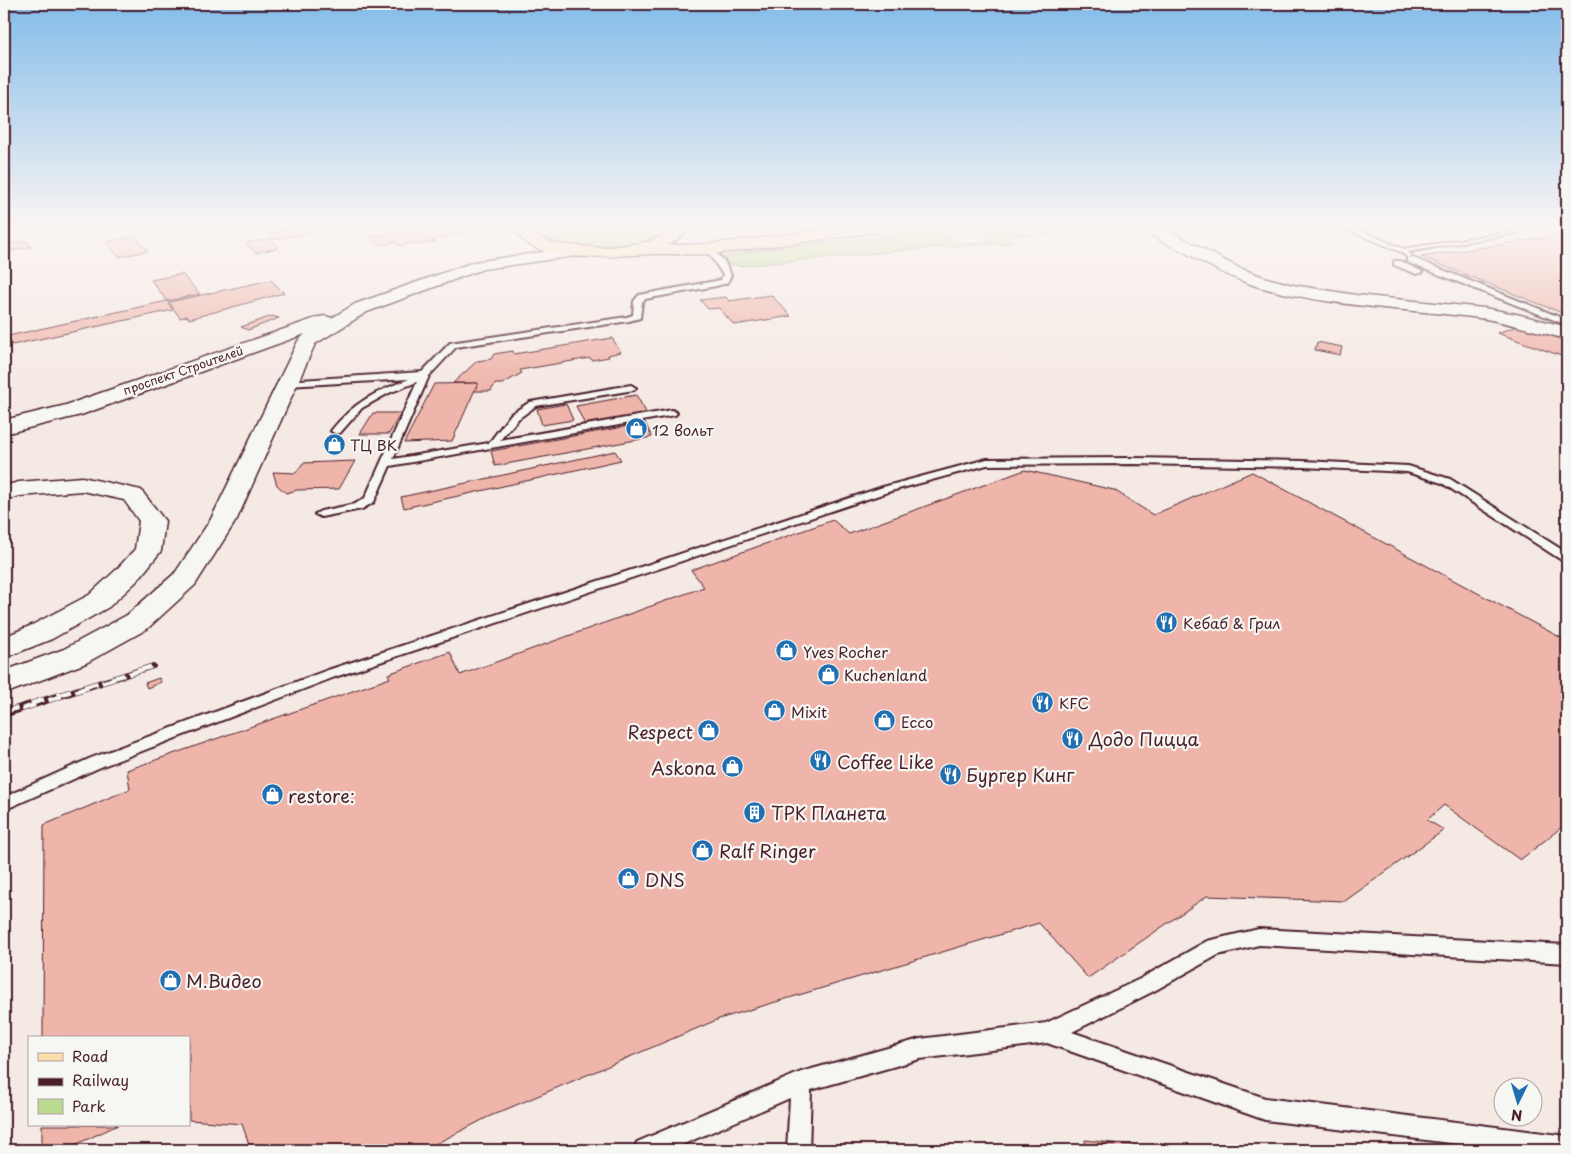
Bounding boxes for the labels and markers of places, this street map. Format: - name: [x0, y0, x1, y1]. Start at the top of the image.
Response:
- shop icon: 12 вольт: [624, 417, 648, 441]
- place label: 12 вольт: [652, 418, 714, 441]
- shop icon: ТЦ ВК: [322, 432, 346, 456]
- place label: ТЦ ВК: [350, 433, 397, 456]
- restaurant icon: Кeбаб & Грил: [1155, 610, 1179, 634]
- place label: Кeбаб & Грил: [1183, 611, 1281, 634]
- shop icon: Yves Rocher: [775, 639, 799, 663]
- place label: Yves Rocher: [803, 640, 888, 663]
- shop icon: Kuchenland: [816, 662, 840, 686]
- place label: Kuchenland: [844, 663, 927, 686]
- restaurant icon: KFC: [1031, 690, 1055, 714]
- place label: KFC: [1059, 691, 1089, 714]
- shop icon: Mixit: [763, 699, 787, 723]
- place label: Mixit: [791, 700, 827, 723]
- shop icon: Ecco: [873, 709, 897, 733]
- place label: Ecco: [901, 710, 933, 733]
- place label: Respect: [627, 718, 693, 745]
- shop icon: Respect: [697, 719, 721, 743]
- place label: Додо Пицца: [1088, 725, 1199, 752]
- restaurant icon: Додо Пицца: [1061, 726, 1085, 750]
- place label: Coffee Like: [837, 748, 934, 775]
- restaurant icon: Coffee Like: [809, 749, 833, 773]
- place label: Askona: [651, 754, 717, 781]
- shop icon: Askona: [720, 755, 744, 779]
- place label: Бургер Кинг: [966, 761, 1075, 788]
- restaurant icon: Бургер Кинг: [938, 762, 962, 786]
- place label: restore:: [288, 782, 355, 809]
- shop icon: restore:: [260, 783, 284, 807]
- place label: ТРК Планета: [771, 799, 886, 826]
- building icon: ТРК Планета: [743, 800, 767, 824]
- place label: Ralf Ringer: [719, 837, 816, 864]
- shop icon: Ralf Ringer: [691, 838, 715, 862]
- place label: DNS: [645, 866, 685, 893]
- shop icon: DNS: [617, 867, 641, 891]
- place label: М.Видео: [186, 967, 262, 994]
- shop icon: М.Видео: [158, 968, 182, 992]

